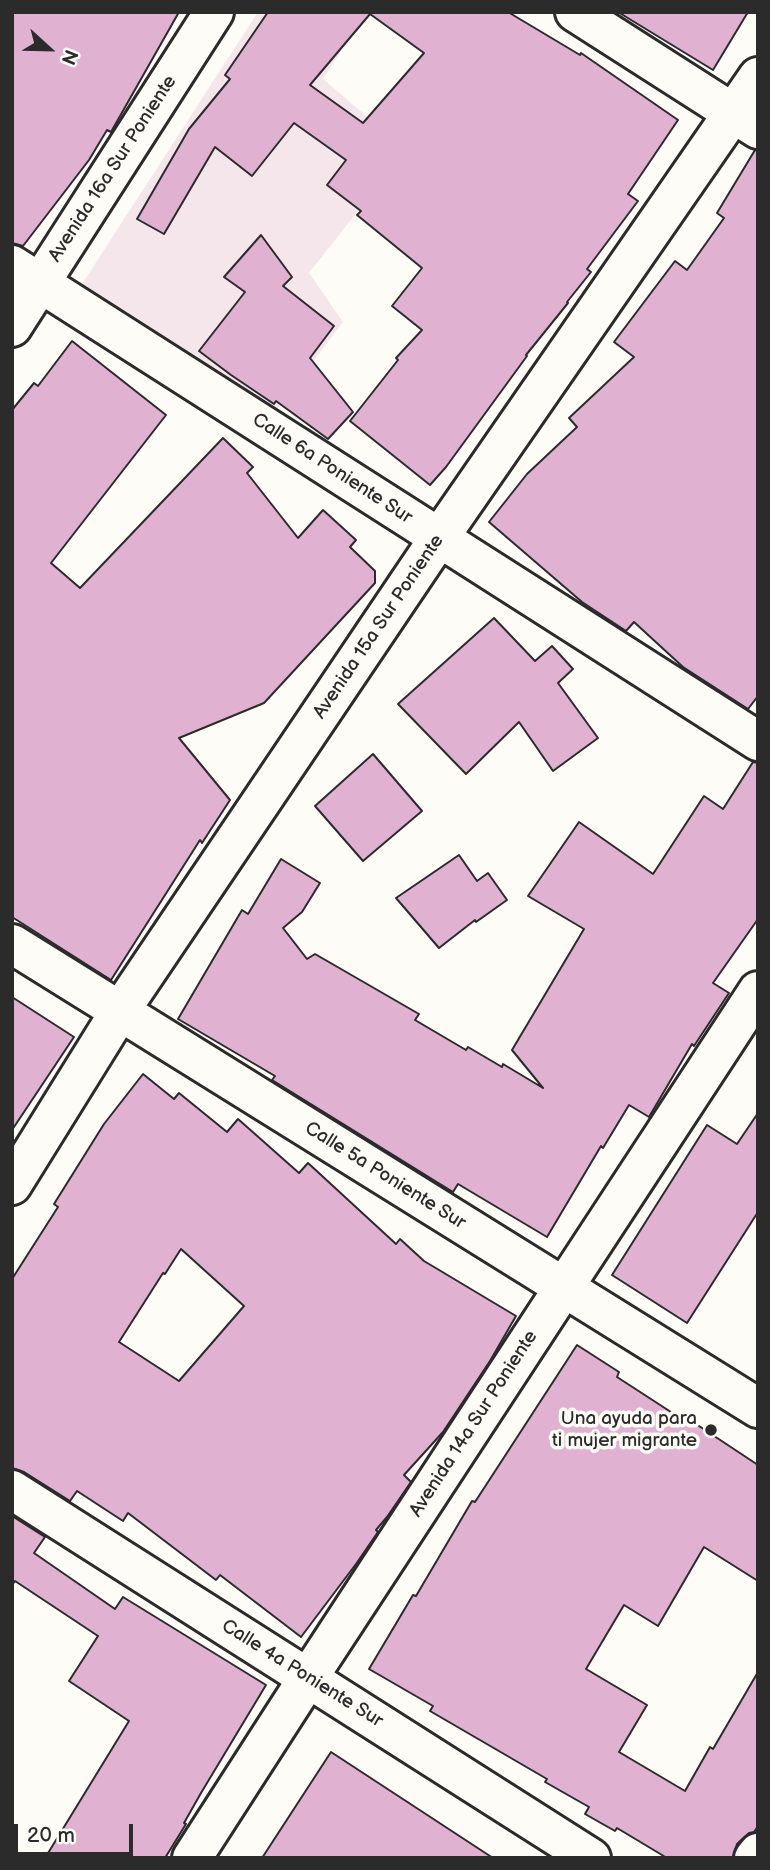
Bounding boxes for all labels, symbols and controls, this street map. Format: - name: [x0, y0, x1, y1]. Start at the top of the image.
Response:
- north arrow: [14, 14, 84, 84]
- text: N: [56, 46, 82, 68]
- street label: Avenida 16a Sur Poniente: [44, 71, 182, 267]
- street label: Calle 6a Poniente Sur: [248, 409, 416, 529]
- street label: Avenida 15a Sur Poniente: [309, 531, 449, 723]
- street label: Calle 5a Poniente Sur: [300, 1117, 470, 1235]
- street label: Avenida 14a Sur Poniente: [405, 1326, 543, 1522]
- place label: Una ayuda para ti mujer migrante: [552, 1408, 697, 1452]
- marker: Una ayuda para ti mujer migrante: [703, 1422, 719, 1438]
- street label: Calle 4a Poniente Sur: [217, 1615, 387, 1733]
- scale bar: [18, 1811, 136, 1855]
- text: 20 m: [27, 1823, 75, 1848]

